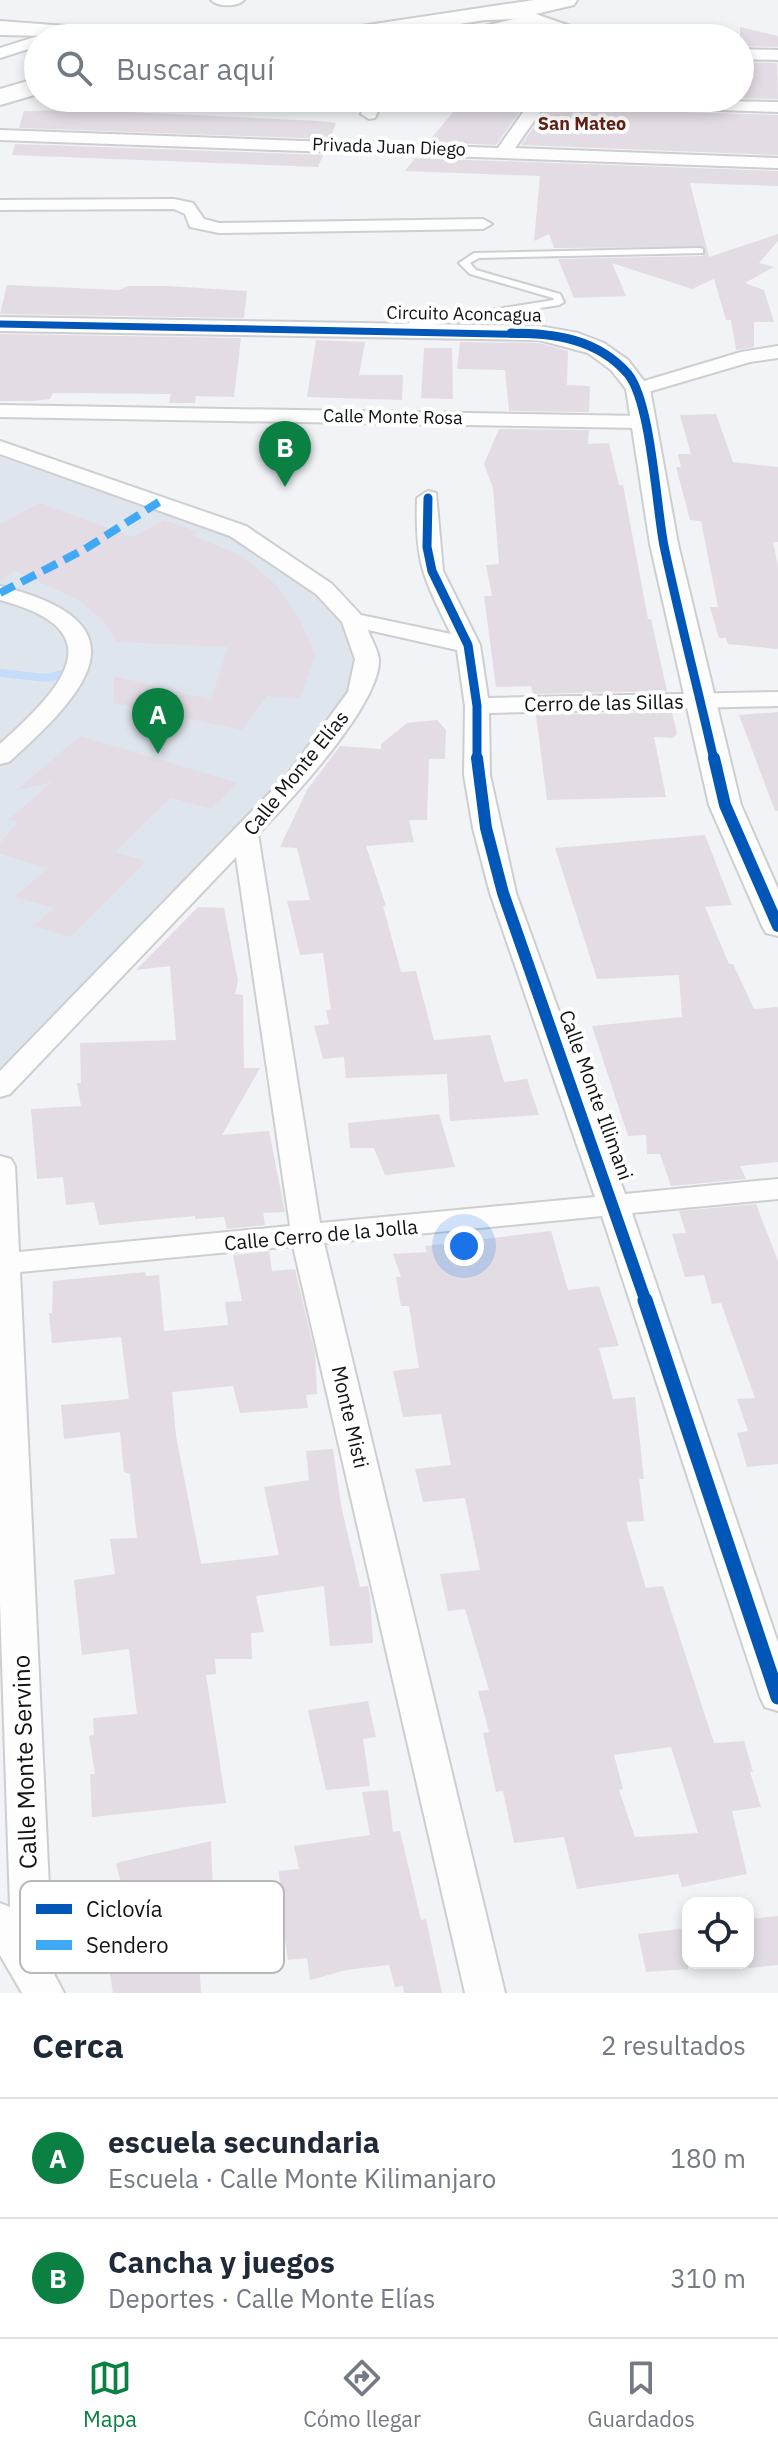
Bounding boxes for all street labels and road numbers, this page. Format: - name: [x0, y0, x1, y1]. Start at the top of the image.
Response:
- street label: Privada Juan Diego: [312, 132, 466, 161]
- street label: Circuito Aconcagua: [386, 301, 542, 326]
- street label: Calle Monte Rosa: [323, 404, 463, 429]
- street label: Cerro de las Sillas: [524, 688, 684, 717]
- street label: Calle Monte Elías: [237, 705, 354, 841]
- street label: Calle Monte Illimani: [553, 1006, 640, 1184]
- street label: Calle Cerro de la Jolla: [223, 1213, 419, 1256]
- street label: Monte Misti: [326, 1363, 375, 1471]
- street label: Calle Monte Servino: [4, 1654, 44, 1870]

